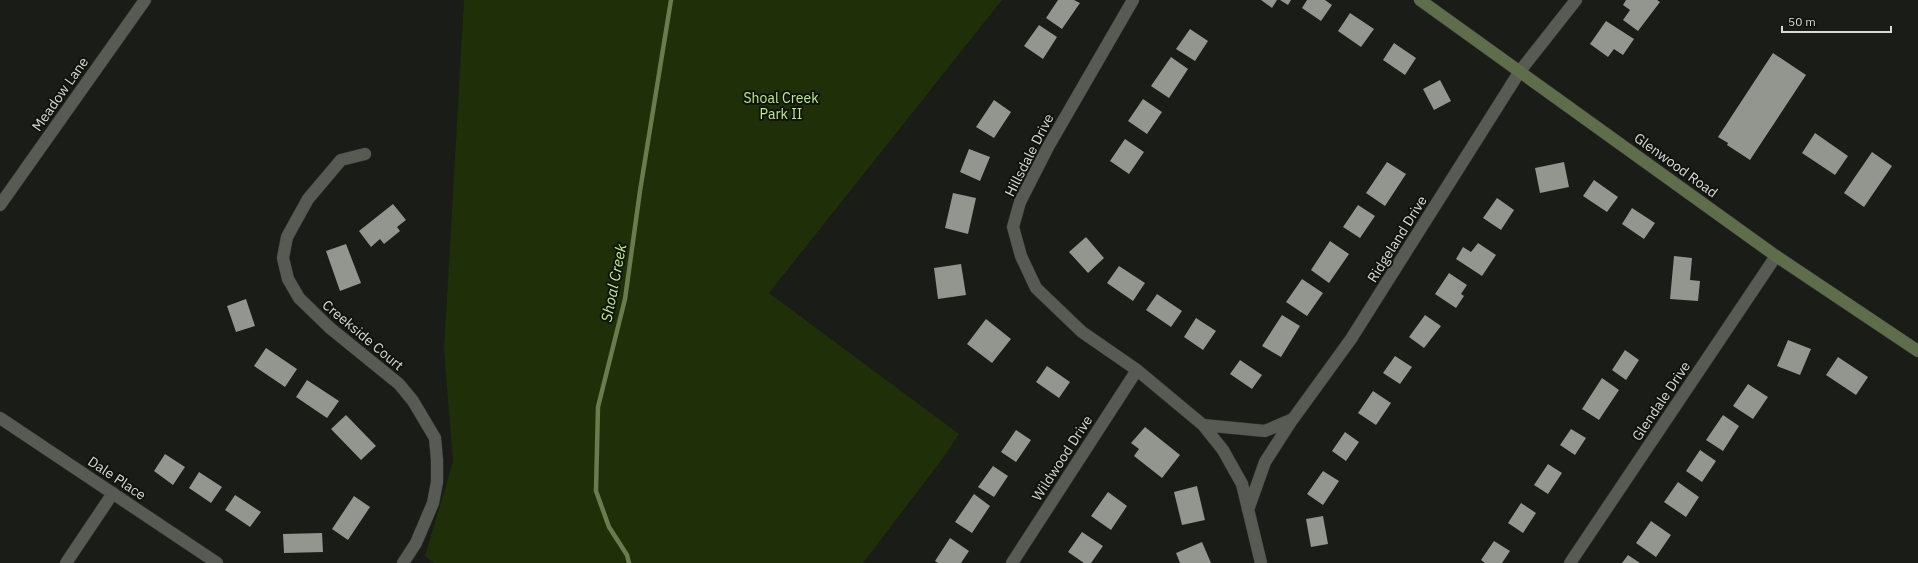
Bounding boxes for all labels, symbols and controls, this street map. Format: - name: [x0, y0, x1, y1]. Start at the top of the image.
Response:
- scale bar: [1782, 8, 1891, 34]
- text: 50 m: [1788, 14, 1816, 29]
- street label: Meadow Lane: [28, 53, 92, 135]
- park label: Shoal Creek Park II: [743, 89, 819, 123]
- street label: Hillsdale Drive: [1000, 110, 1058, 199]
- street label: Glenwood Road: [1631, 129, 1721, 201]
- street label: Ridgeland Drive: [1363, 192, 1431, 286]
- water label: Shoal Creek: [597, 242, 630, 324]
- street label: Creekside Court: [319, 296, 407, 374]
- street label: Glendale Drive: [1628, 358, 1694, 444]
- street label: Wildwood Drive: [1028, 412, 1096, 504]
- street label: Dale Place: [85, 452, 150, 504]

